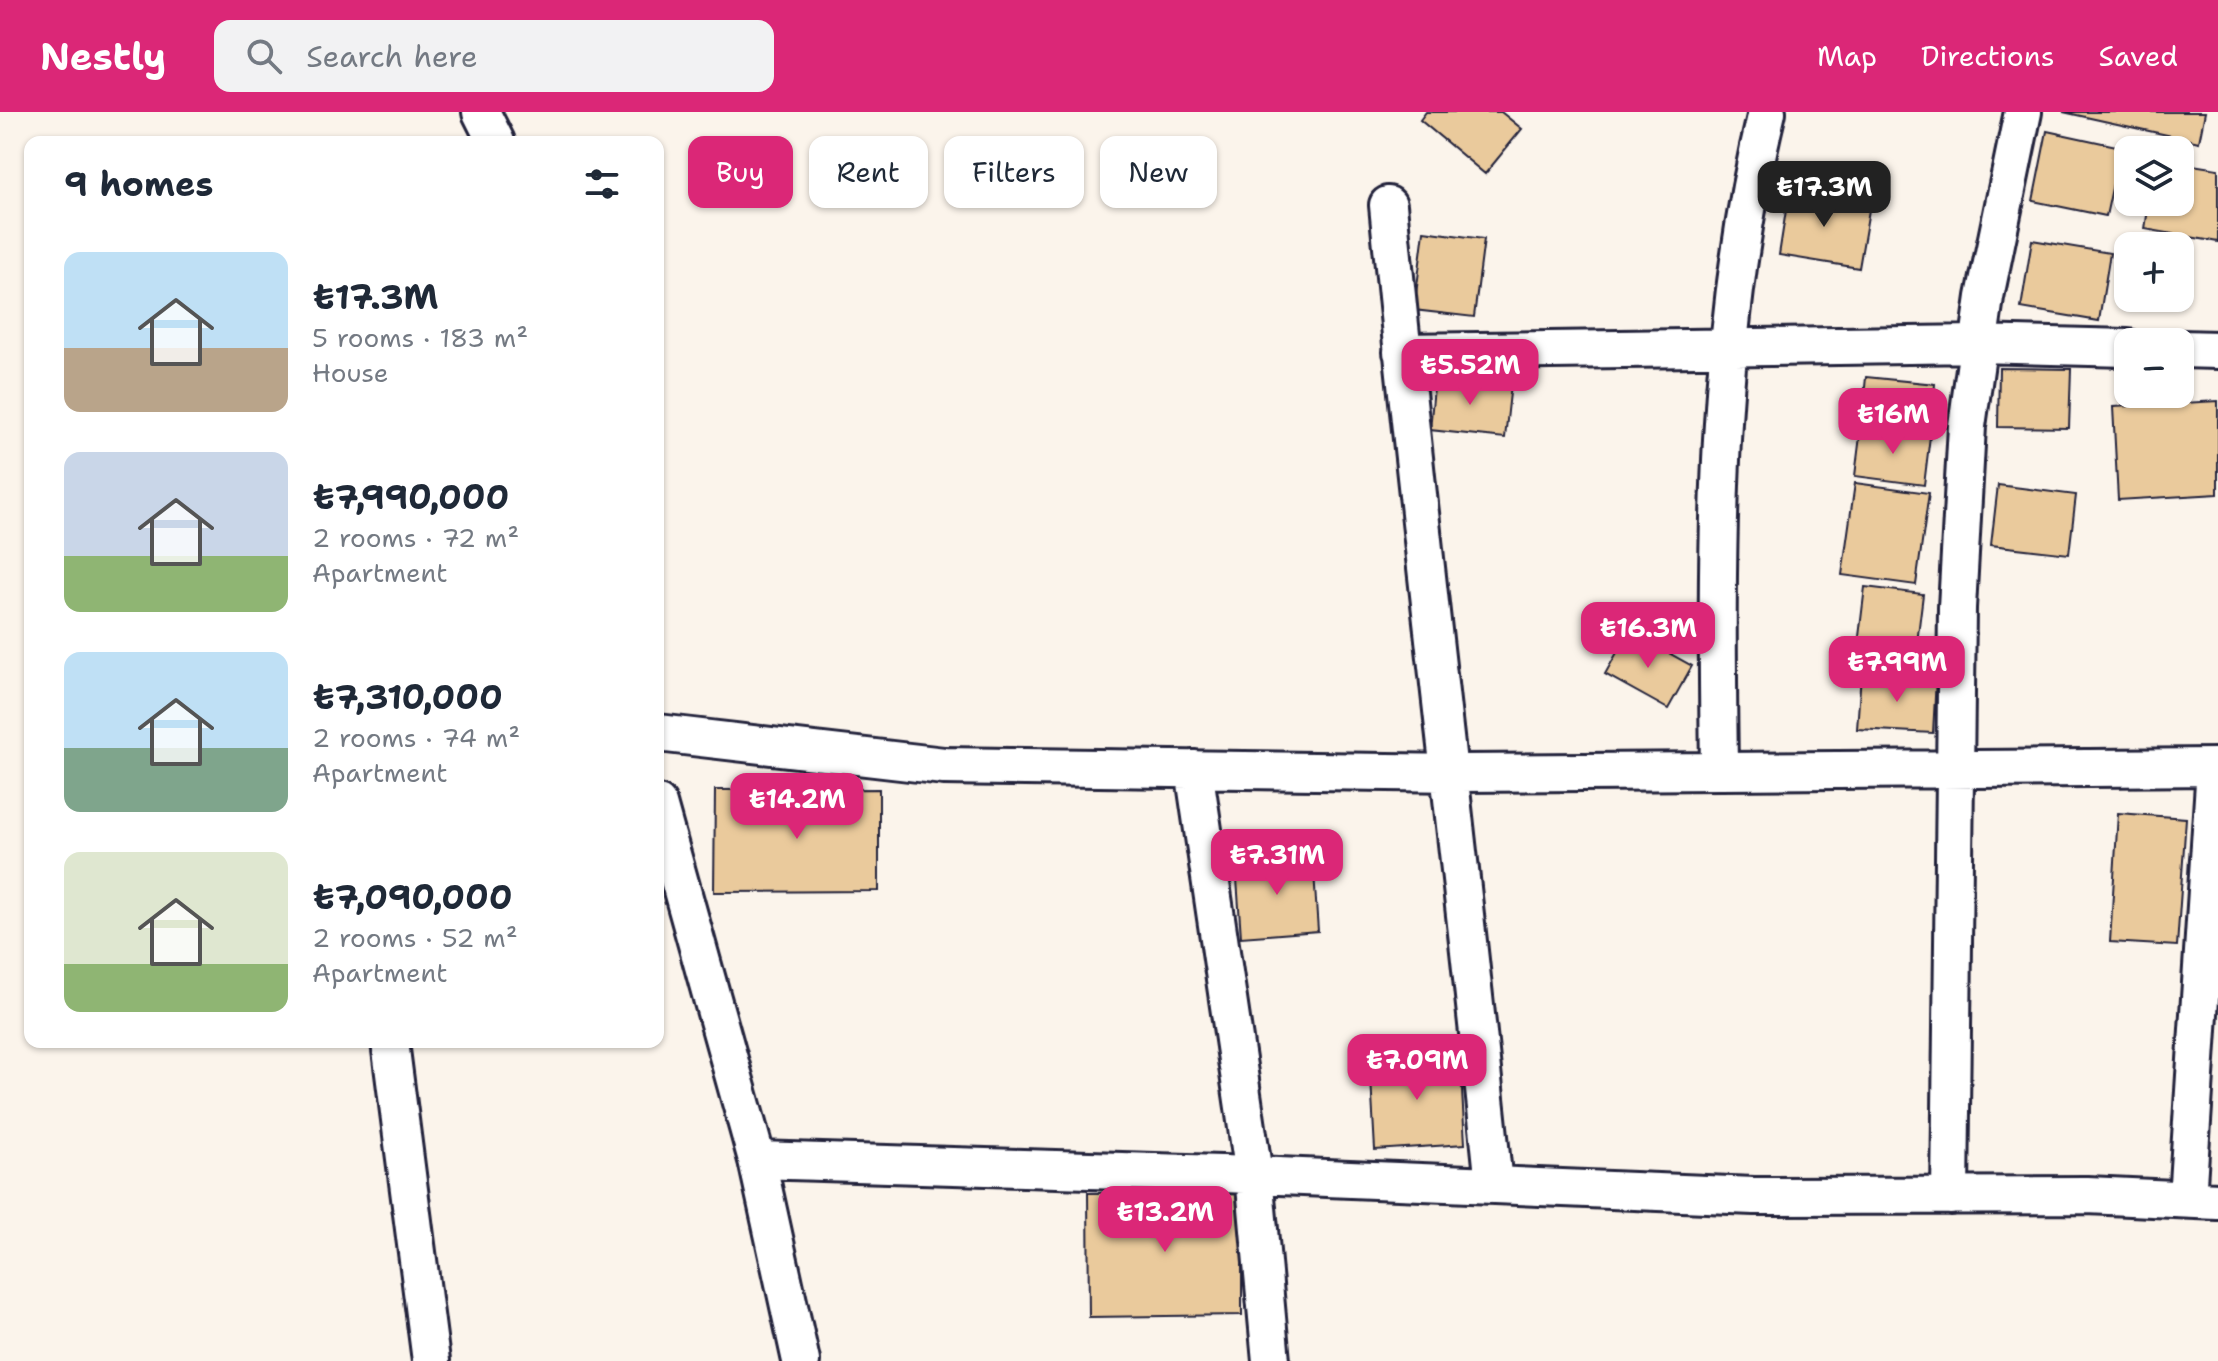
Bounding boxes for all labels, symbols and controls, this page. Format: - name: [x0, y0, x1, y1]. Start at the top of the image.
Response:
- search box: [214, 20, 774, 92]
- text: Nestly: [40, 31, 166, 82]
- icon: search: [242, 34, 286, 78]
- text: Search here: [306, 36, 478, 77]
- text: Map: [1817, 37, 1877, 75]
- text: Directions: [1921, 37, 2055, 75]
- text: Saved: [2099, 37, 2178, 75]
- chip: Buy: [688, 136, 793, 208]
- chip: Rent: [809, 136, 928, 208]
- chip: Filters: [944, 136, 1084, 208]
- chip: New: [1100, 136, 1217, 208]
- map controls: [2114, 136, 2194, 408]
- button: layers: [2114, 136, 2194, 216]
- text: 9 homes: [64, 161, 213, 207]
- pin: ₺17.3M: [1759, 161, 1889, 229]
- icon: filters: [580, 162, 624, 206]
- text: ₺17.3M: [1776, 169, 1872, 204]
- button: +: [2114, 232, 2194, 312]
- text: ₺17.3M: [312, 274, 439, 320]
- icon: home: [128, 284, 224, 380]
- text: 5 rooms · 183 m²: [312, 320, 528, 355]
- button: −: [2114, 328, 2194, 408]
- pin: ₺5.52M: [1405, 339, 1535, 407]
- text: ₺5.52M: [1420, 347, 1520, 382]
- text: House: [312, 355, 388, 390]
- pin: ₺16M: [1846, 388, 1940, 456]
- text: ₺16M: [1856, 396, 1930, 431]
- text: ₺7,990,000: [312, 474, 509, 520]
- icon: home: [128, 484, 224, 580]
- text: 2 rooms · 72 m²: [312, 520, 519, 555]
- text: Apartment: [312, 555, 448, 590]
- pin: ₺16.3M: [1583, 602, 1713, 670]
- text: ₺16.3M: [1599, 610, 1697, 645]
- pin: ₺7.99M: [1832, 636, 1962, 704]
- text: ₺7.99M: [1847, 644, 1947, 679]
- text: ₺7,310,000: [312, 674, 503, 720]
- icon: home: [128, 684, 224, 780]
- text: 2 rooms · 74 m²: [312, 720, 520, 755]
- text: Apartment: [312, 755, 448, 790]
- pin: ₺14.2M: [732, 773, 862, 841]
- text: ₺14.2M: [748, 781, 846, 816]
- pin: ₺7.31M: [1212, 829, 1342, 897]
- text: ₺7.31M: [1229, 837, 1325, 872]
- text: ₺7,090,000: [312, 874, 513, 920]
- icon: home: [128, 884, 224, 980]
- text: 2 rooms · 52 m²: [312, 920, 518, 955]
- text: Apartment: [312, 955, 448, 990]
- pin: ₺7.09M: [1352, 1034, 1482, 1102]
- text: ₺7.09M: [1365, 1042, 1469, 1077]
- pin: ₺13.2M: [1100, 1186, 1230, 1254]
- text: ₺13.2M: [1116, 1194, 1214, 1229]

